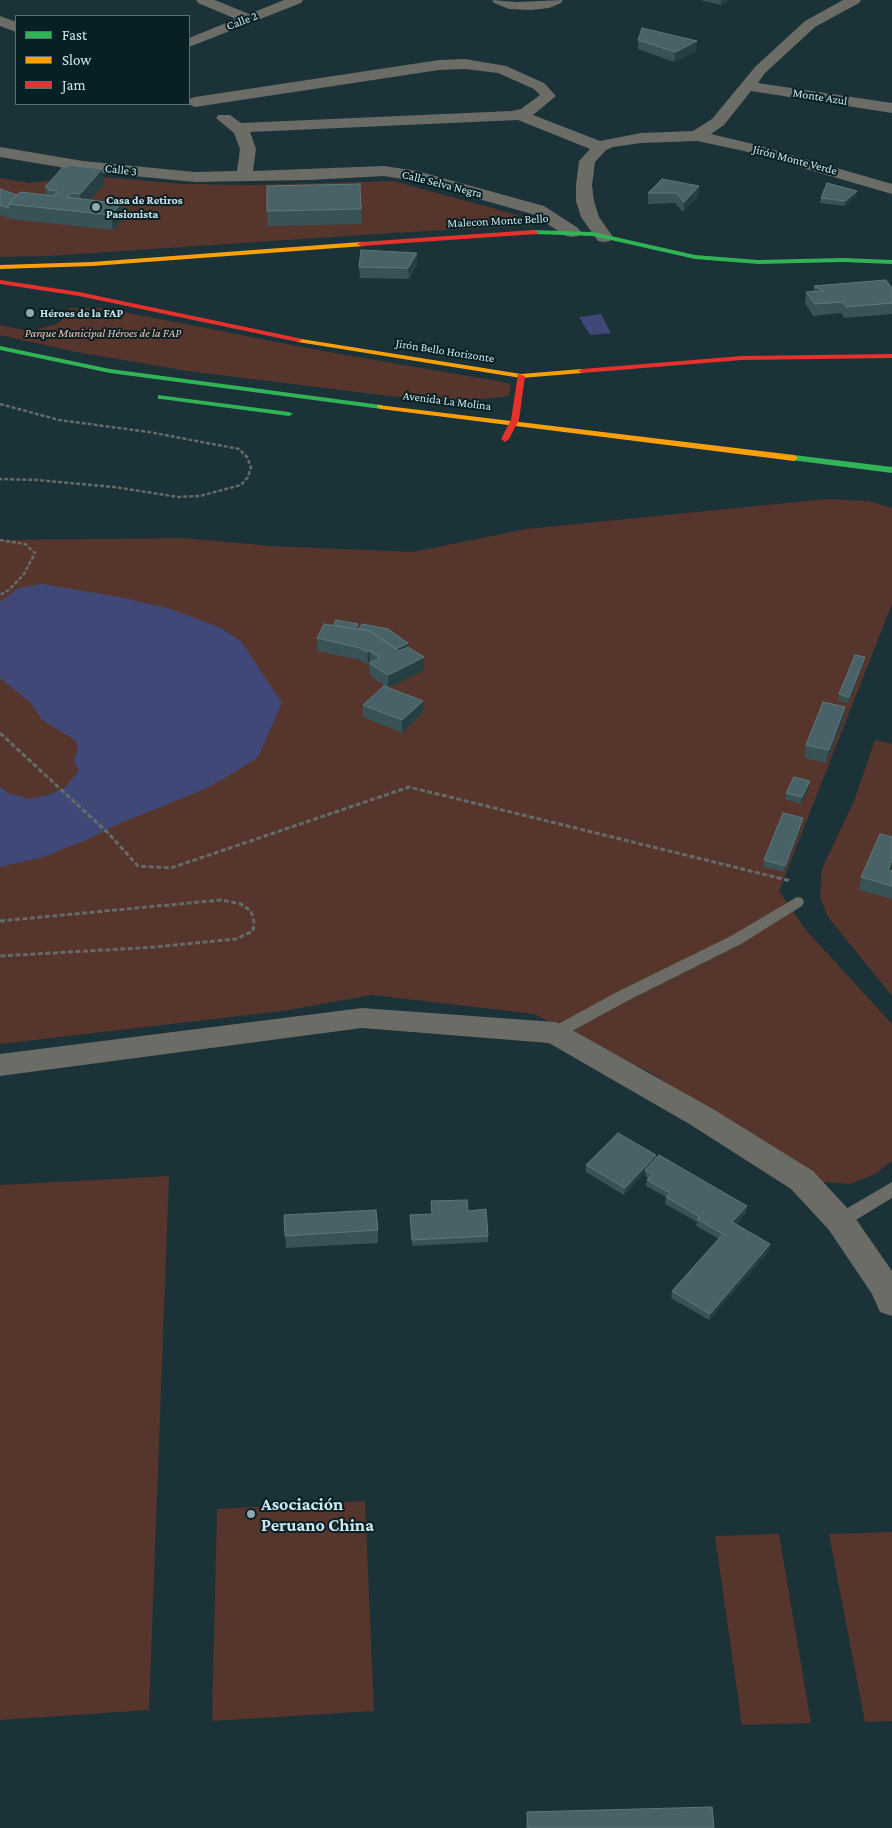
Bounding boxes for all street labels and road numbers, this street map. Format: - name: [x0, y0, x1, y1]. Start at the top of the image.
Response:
- street label: Calle 2: [224, 9, 260, 33]
- street label: Monte Azul: [792, 86, 848, 108]
- street label: Jirón Monte Verde: [751, 142, 839, 178]
- street label: Calle 3: [104, 161, 138, 179]
- street label: Calle Selva Negra: [400, 167, 484, 201]
- street label: Malecon Monte Bello: [447, 211, 549, 231]
- street label: Jirón Bello Horizonte: [395, 336, 495, 366]
- street label: Avenida La Molina: [402, 388, 492, 414]

